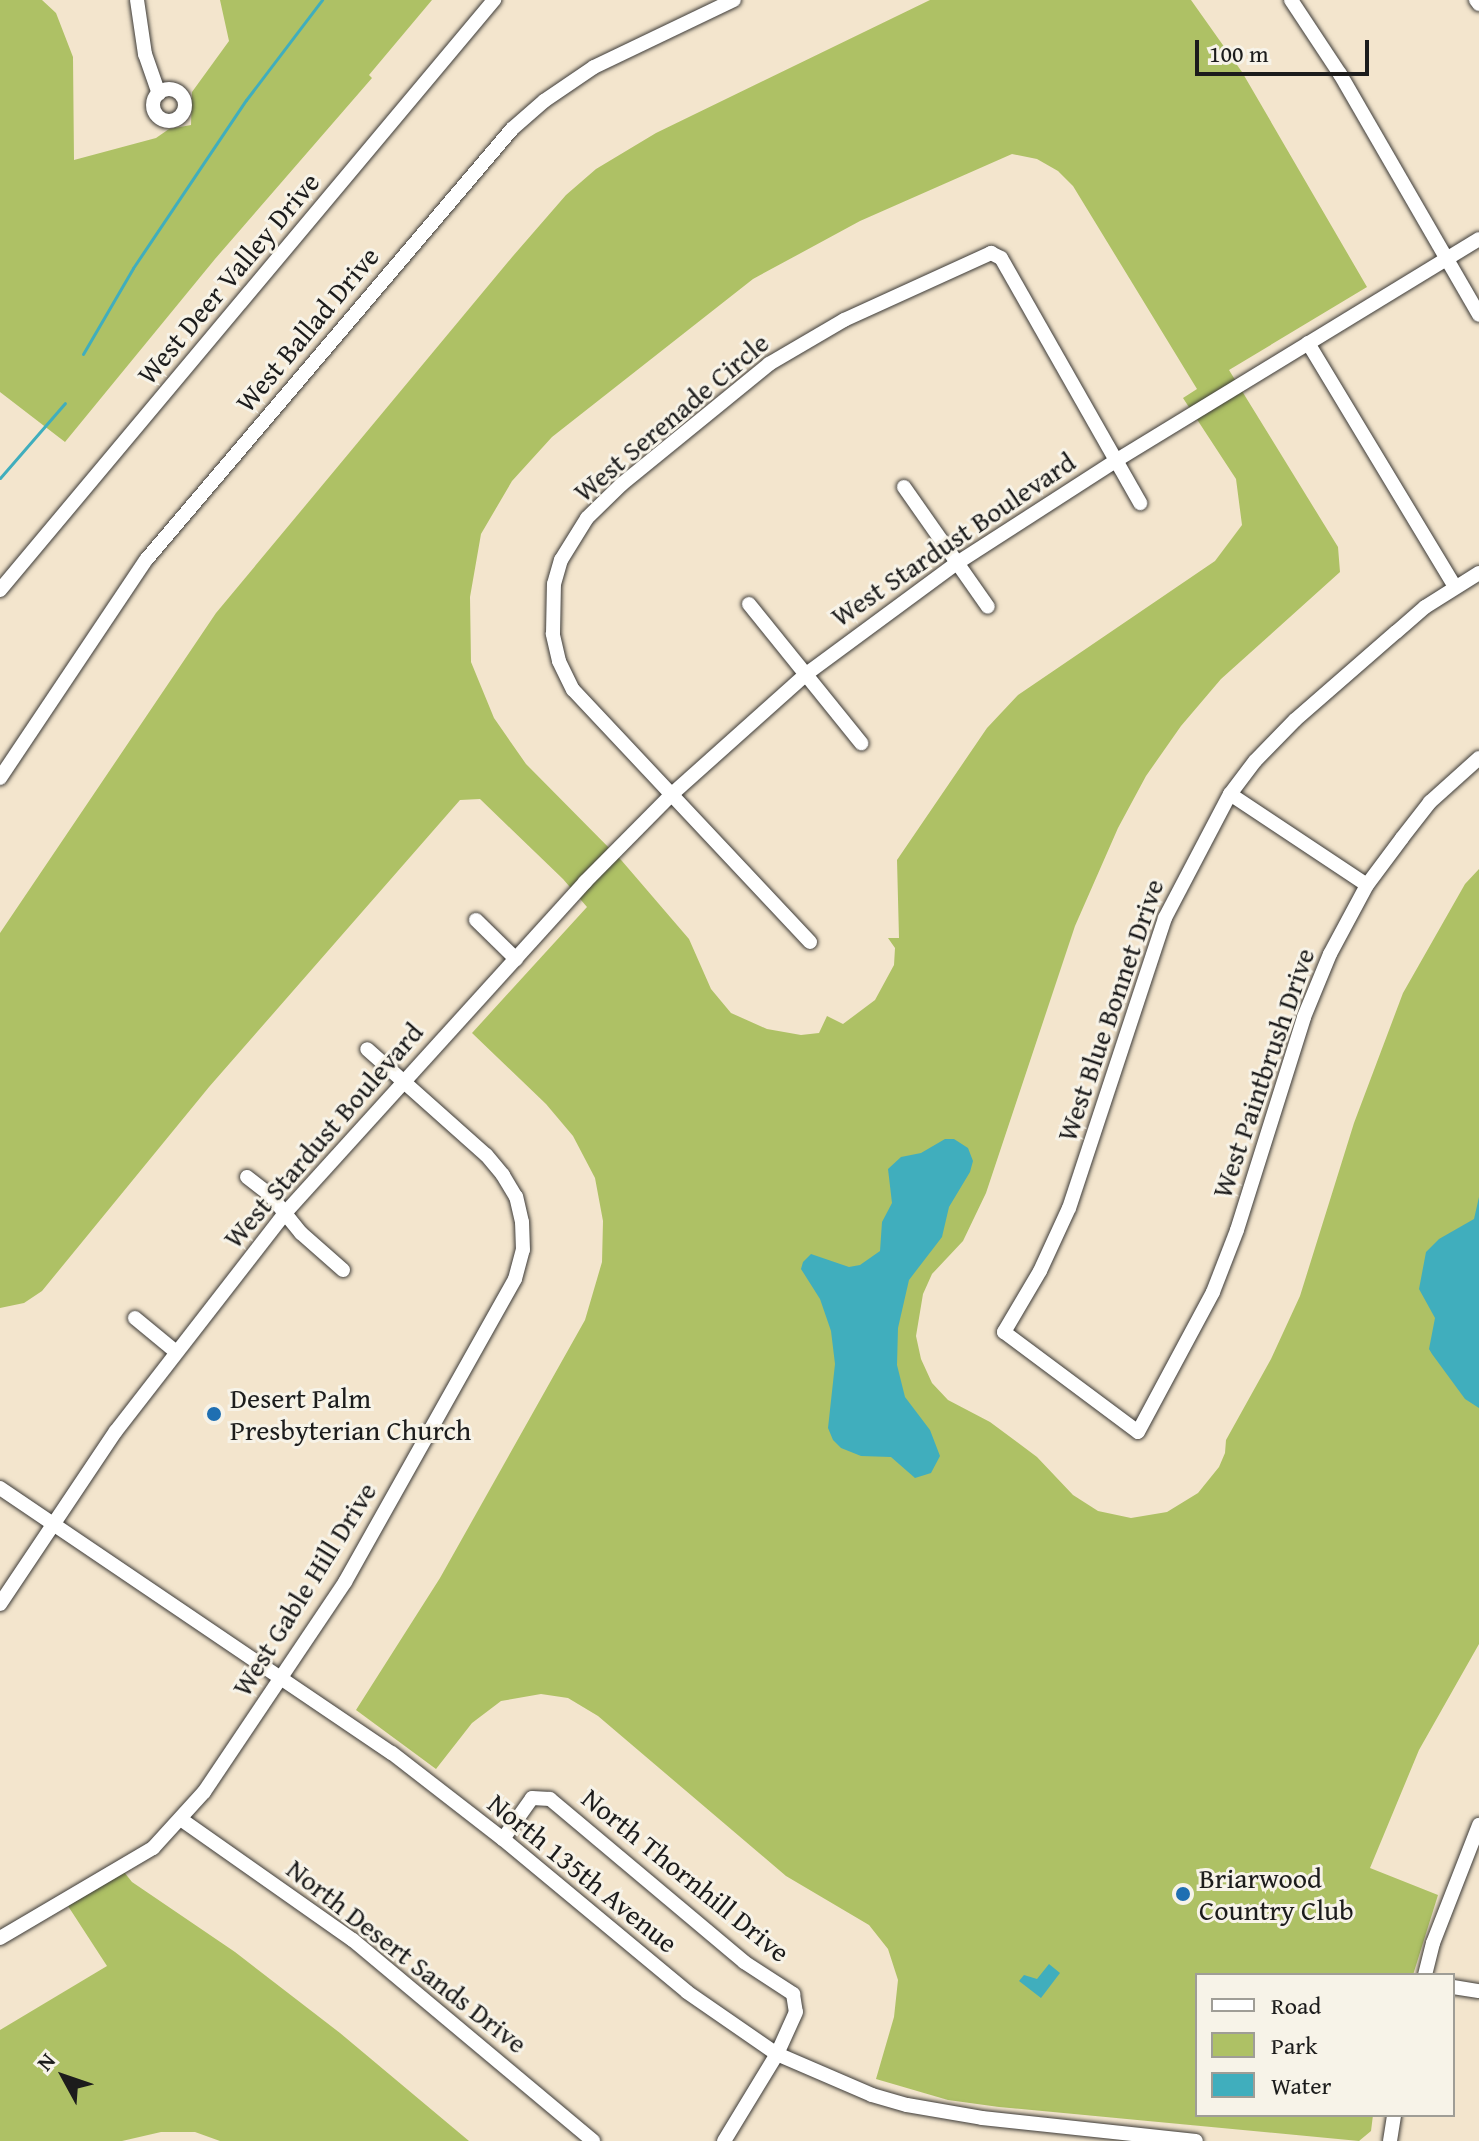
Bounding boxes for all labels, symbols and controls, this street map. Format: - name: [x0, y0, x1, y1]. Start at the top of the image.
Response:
- scale bar: [1199, 24, 1373, 74]
- text: 100 m: [1209, 36, 1269, 71]
- street label: West Deer Valley Drive: [130, 165, 326, 391]
- street label: West Ballad Drive: [228, 240, 386, 418]
- street label: West Serenade Circle: [567, 326, 775, 508]
- street label: West Stardust Boulevard: [824, 445, 1082, 633]
- street label: West Blue Bonnet Drive: [1049, 875, 1171, 1145]
- street label: West Paintbrush Drive: [1205, 944, 1321, 1202]
- street label: West Stardust Boulevard: [216, 1016, 430, 1254]
- place label: Desert Palm Presbyterian Church: [230, 1381, 471, 1447]
- marker: Desert Palm Presbyterian Church: [205, 1405, 223, 1423]
- street label: West Gable Hill Drive: [225, 1476, 383, 1702]
- street label: North Thornhill Drive: [575, 1781, 797, 1969]
- street label: North 135th Avenue: [481, 1786, 685, 1960]
- street label: North Desert Sands Drive: [280, 1852, 534, 2060]
- place label: Briarwood Country Club: [1199, 1861, 1354, 1927]
- marker: Briarwood Country Club: [1174, 1885, 1192, 1903]
- legend: [1195, 1973, 1455, 2117]
- text: Road: [1271, 1988, 1321, 2023]
- text: Park: [1271, 2028, 1317, 2063]
- north arrow: [24, 2037, 104, 2117]
- text: N: [29, 2046, 63, 2077]
- text: Water: [1271, 2068, 1331, 2103]

